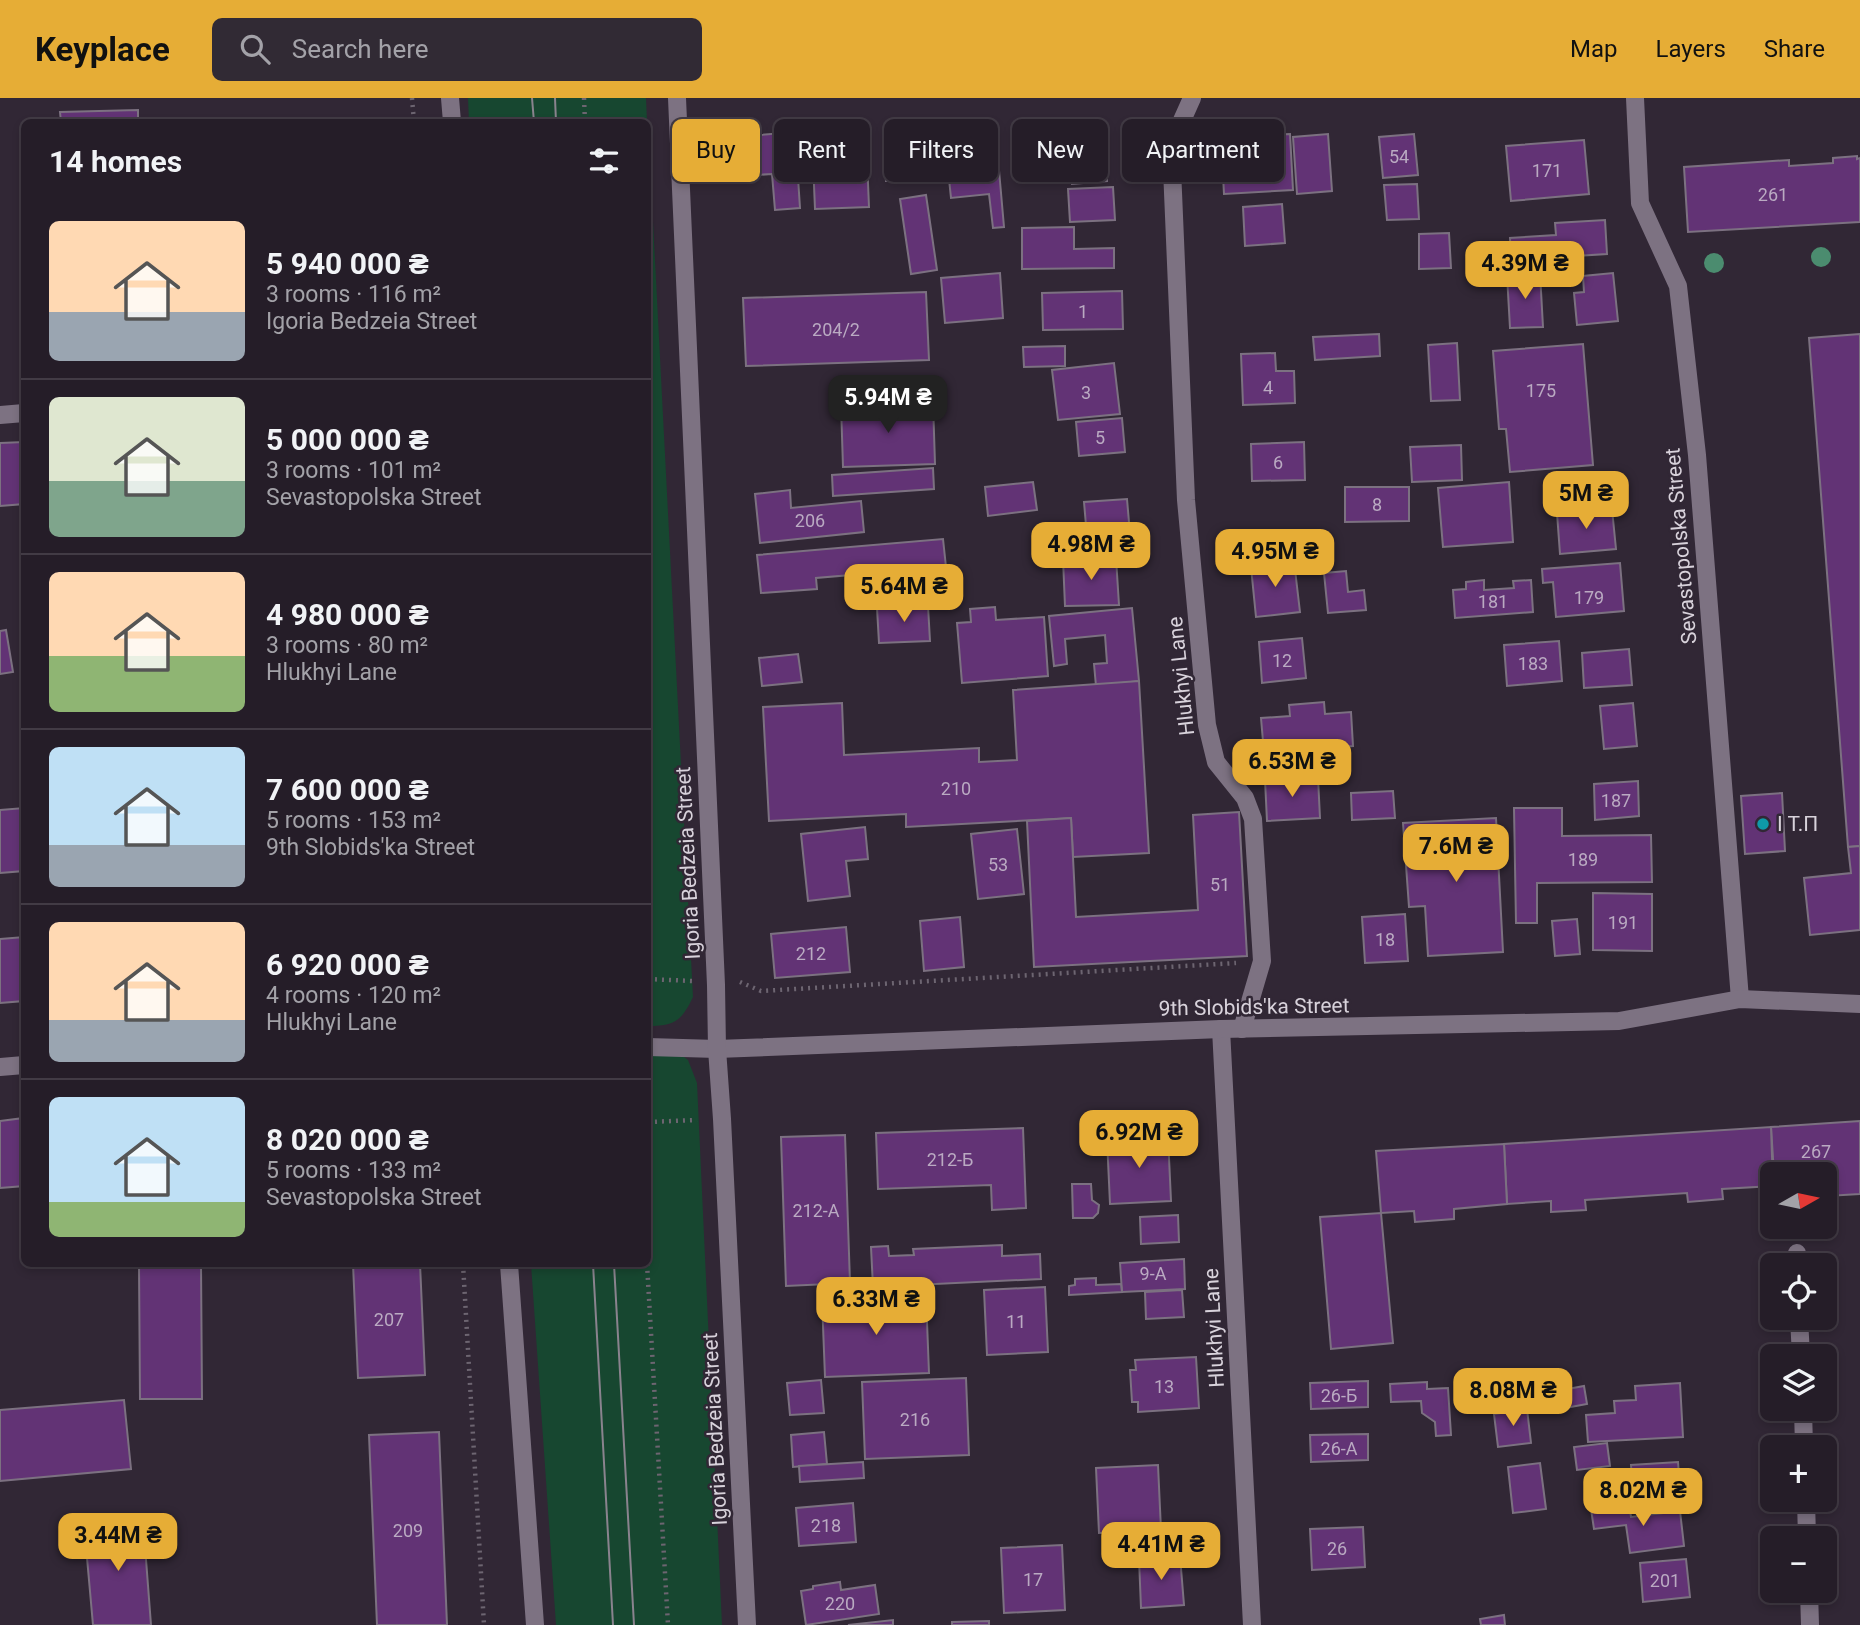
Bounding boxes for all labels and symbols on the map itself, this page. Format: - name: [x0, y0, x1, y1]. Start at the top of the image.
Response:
- house number: 54: [1389, 146, 1409, 167]
- house number: 171: [1532, 160, 1562, 181]
- house number: 261: [1758, 184, 1788, 205]
- pin: 4.39M ₴: [1460, 242, 1590, 301]
- house number: 1: [1078, 301, 1088, 322]
- house number: 204/2: [812, 319, 860, 340]
- pin: 5.94M ₴: [823, 376, 953, 435]
- house number: 4: [1263, 377, 1273, 398]
- house number: 175: [1526, 380, 1556, 401]
- house number: 3: [1081, 382, 1091, 403]
- house number: 5: [1095, 427, 1105, 448]
- street label: Sevastopolska Street: [1660, 447, 1702, 645]
- house number: 6: [1273, 452, 1283, 473]
- pin: 5M ₴: [1545, 472, 1627, 531]
- house number: 8: [1372, 494, 1382, 515]
- house number: 206: [795, 510, 825, 531]
- pin: 4.98M ₴: [1026, 522, 1156, 582]
- pin: 4.95M ₴: [1210, 530, 1340, 589]
- pin: 5.64M ₴: [839, 564, 969, 624]
- house number: 179: [1574, 587, 1604, 608]
- house number: 181: [1478, 591, 1508, 612]
- street label: Hlukhyi Lane: [1163, 615, 1199, 737]
- house number: 12: [1272, 650, 1292, 671]
- house number: 183: [1518, 653, 1548, 674]
- pin: 6.53M ₴: [1227, 740, 1357, 799]
- street label: Igoria Bedzeia Street: [671, 766, 705, 960]
- house number: 210: [941, 778, 971, 799]
- house number: 187: [1601, 790, 1631, 811]
- place label: І Т.П: [1777, 812, 1818, 836]
- marker: І Т.П: [1755, 816, 1771, 832]
- pin: 7.6M ₴: [1399, 824, 1513, 884]
- house number: 189: [1568, 849, 1598, 870]
- house number: 53: [988, 854, 1008, 875]
- house number: 51: [1210, 874, 1230, 895]
- house number: 191: [1608, 912, 1638, 933]
- house number: 18: [1375, 929, 1395, 950]
- house number: 212: [796, 943, 826, 964]
- street label: 9th Slobids'ka Street: [1158, 993, 1350, 1021]
- pin: 6.92M ₴: [1074, 1110, 1204, 1170]
- house number: 267: [1801, 1141, 1831, 1162]
- house number: 212-Б: [927, 1149, 973, 1170]
- north arrow: [1760, 1162, 1838, 1239]
- house number: 212-А: [792, 1200, 840, 1221]
- house number: 9-А: [1140, 1263, 1167, 1284]
- street label: Hlukhyi Lane: [1199, 1268, 1229, 1388]
- pin: 6.33M ₴: [811, 1278, 941, 1337]
- house number: 207: [374, 1309, 404, 1330]
- house number: 11: [1006, 1311, 1026, 1332]
- street label: Igoria Bedzeia Street: [698, 1332, 732, 1526]
- pin: 8.08M ₴: [1448, 1368, 1578, 1428]
- house number: 13: [1154, 1376, 1174, 1397]
- house number: 26-Б: [1321, 1385, 1357, 1406]
- house number: 216: [900, 1409, 930, 1430]
- house number: 26-А: [1321, 1438, 1358, 1459]
- pin: 8.02M ₴: [1578, 1468, 1708, 1528]
- pin: 3.44M ₴: [53, 1514, 183, 1573]
- house number: 218: [811, 1515, 841, 1536]
- house number: 209: [393, 1520, 423, 1541]
- pin: 4.41M ₴: [1096, 1522, 1226, 1582]
- house number: 26: [1327, 1538, 1347, 1559]
- house number: 17: [1023, 1569, 1043, 1590]
- house number: 201: [1650, 1570, 1680, 1591]
- house number: 220: [825, 1593, 855, 1614]

